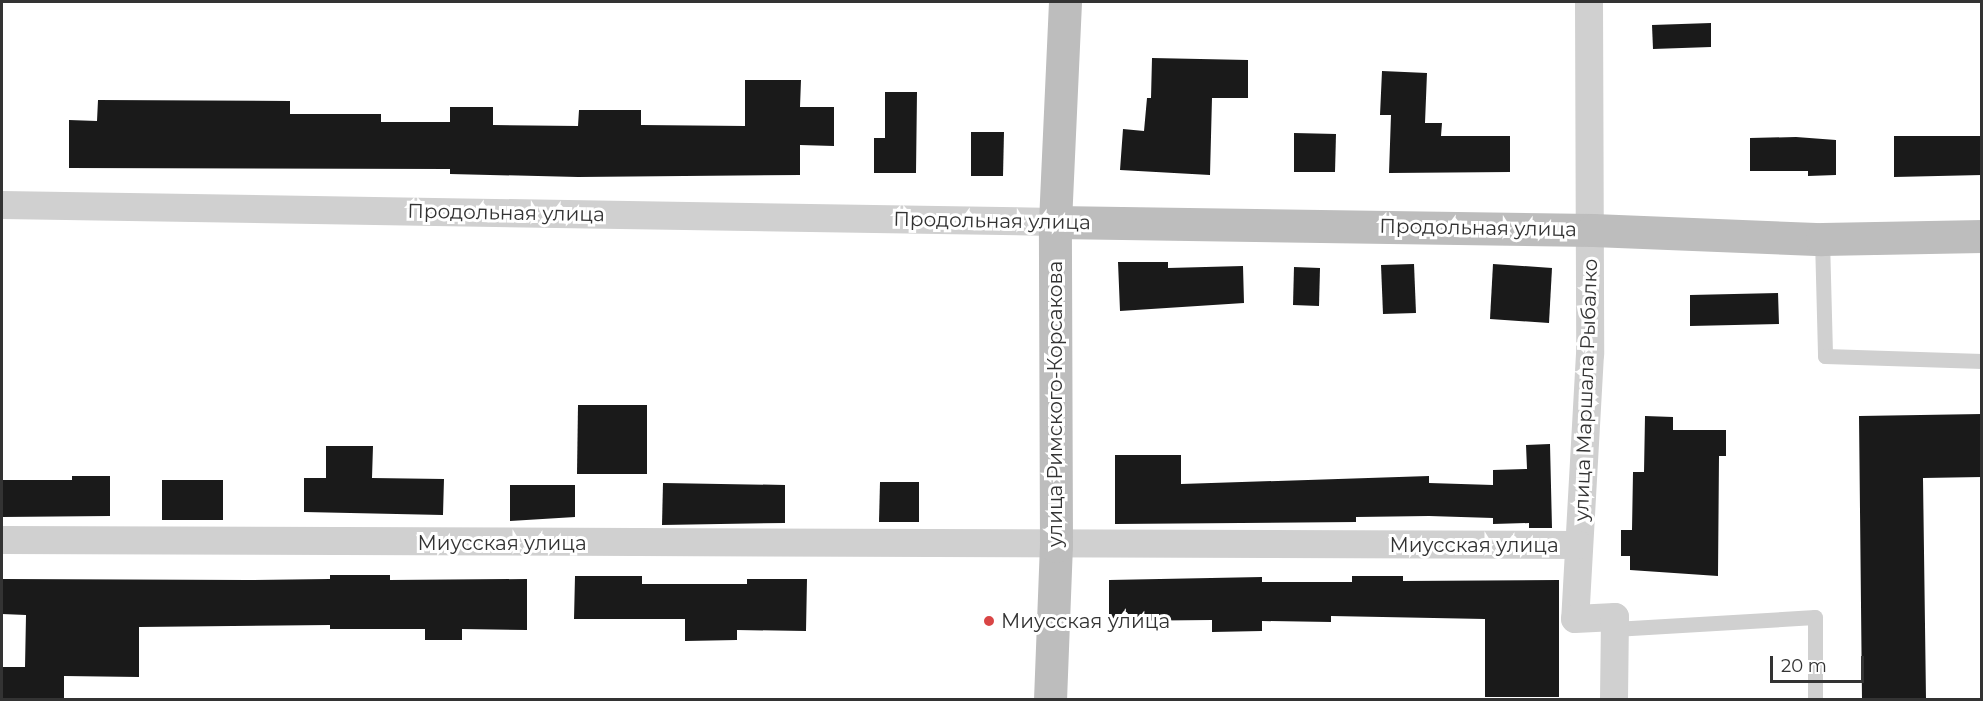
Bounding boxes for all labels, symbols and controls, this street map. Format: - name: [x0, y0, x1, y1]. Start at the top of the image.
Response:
- street label: Продольная улица: [407, 199, 605, 227]
- street label: Продольная улица: [893, 207, 1091, 235]
- street label: Продольная улица: [1379, 214, 1577, 242]
- street label: улица Маршала Рыбалко: [1569, 258, 1603, 522]
- street label: улица Римского-Корсакова: [1043, 261, 1067, 547]
- street label: Миусская улица: [417, 531, 587, 555]
- street label: Миусская улица: [1389, 533, 1559, 557]
- place label: Миусская улица: [1001, 609, 1170, 633]
- marker: Миусская улица: [982, 614, 996, 628]
- scale bar: [1773, 644, 1868, 682]
- text: 20 m: [1781, 655, 1827, 677]

